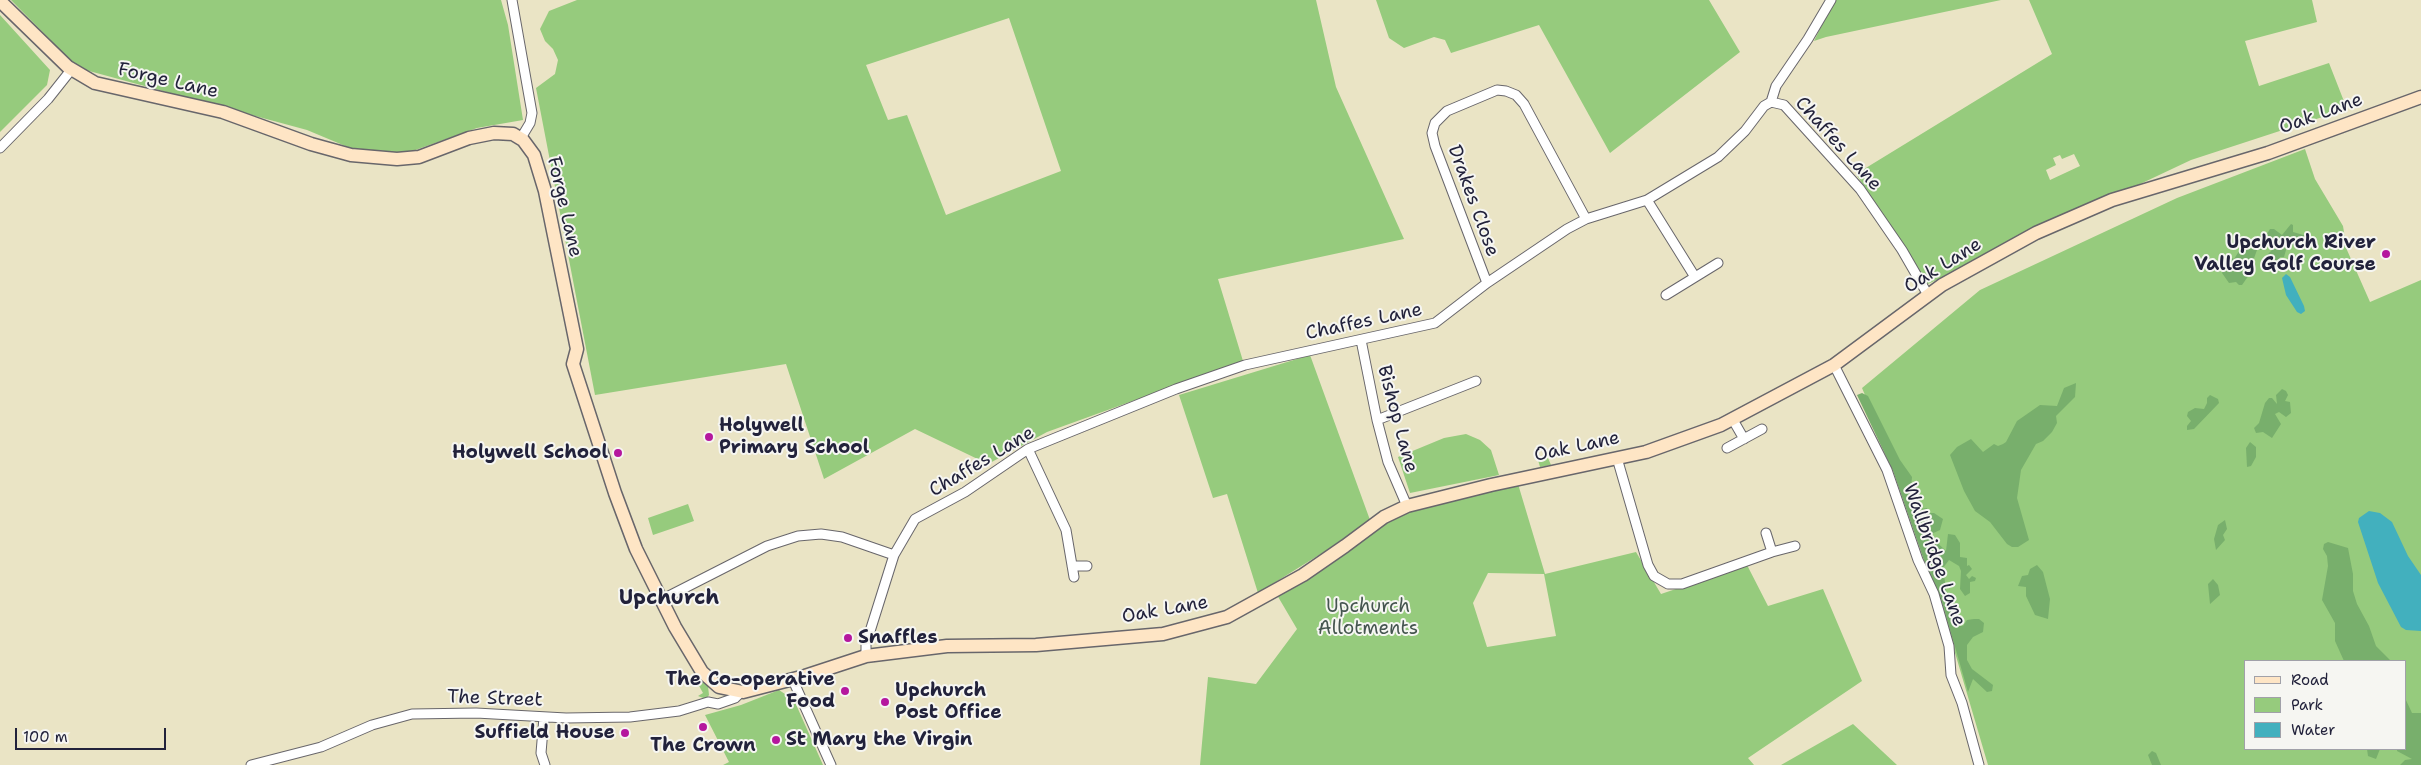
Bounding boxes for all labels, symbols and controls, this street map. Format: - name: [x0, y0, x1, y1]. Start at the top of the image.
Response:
- street label: Forge Lane: [116, 58, 220, 104]
- street label: Oak Lane: [2276, 88, 2366, 140]
- street label: Chaffes Lane: [1790, 92, 1886, 196]
- street label: Drakes Close: [1442, 142, 1504, 260]
- street label: Forge Lane: [541, 155, 587, 259]
- place label: Upchurch River Valley Golf Course: [2194, 232, 2376, 276]
- street label: Oak Lane: [1900, 233, 1986, 299]
- marker: Upchurch River Valley Golf Course: [2380, 248, 2392, 260]
- street label: Chaffes Lane: [1304, 299, 1424, 345]
- street label: Bishop Lane: [1372, 363, 1422, 475]
- place label: Holywell Primary School: [719, 415, 869, 459]
- street label: Chaffes Lane: [925, 422, 1039, 502]
- street label: Oak Lane: [1532, 427, 1622, 467]
- marker: Holywell Primary School: [703, 431, 715, 443]
- place label: Holywell School: [452, 442, 608, 464]
- marker: Holywell School: [612, 447, 624, 459]
- street label: Wallbridge Lane: [1898, 481, 1970, 629]
- district label: Upchurch: [619, 586, 719, 612]
- street label: Oak Lane: [1120, 591, 1210, 629]
- park label: Upchurch Allotments: [1318, 596, 1418, 640]
- place label: Snaffles: [858, 627, 938, 649]
- marker: Snaffles: [842, 632, 854, 644]
- legend: [2244, 660, 2406, 750]
- place label: The Co-operative Food: [666, 669, 835, 713]
- text: Road: [2291, 670, 2329, 690]
- place label: Upchurch Post Office: [895, 680, 1002, 724]
- marker: The Co-operative Food: [839, 685, 851, 697]
- street label: The Street: [447, 686, 543, 712]
- text: Park: [2291, 695, 2323, 715]
- marker: Upchurch Post Office: [879, 696, 891, 708]
- scale bar: [18, 718, 169, 750]
- text: Water: [2291, 720, 2335, 740]
- marker: The Crown: [697, 721, 709, 733]
- place label: Suffield House: [474, 722, 615, 744]
- text: 100 m: [23, 727, 68, 747]
- marker: Suffield House: [619, 727, 631, 739]
- place label: St Mary the Virgin: [786, 729, 972, 751]
- marker: St Mary the Virgin: [770, 734, 782, 746]
- place label: The Crown: [650, 735, 756, 757]

